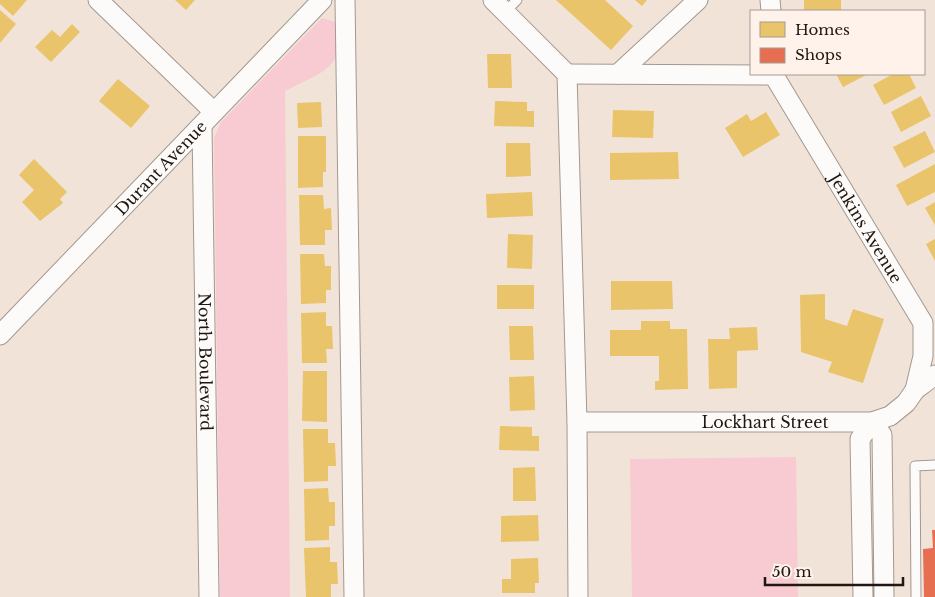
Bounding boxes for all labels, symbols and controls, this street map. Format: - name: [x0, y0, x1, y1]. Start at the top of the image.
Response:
- legend: [750, 10, 925, 75]
- text: Homes: [795, 20, 850, 39]
- text: Shops: [795, 45, 842, 64]
- street label: Durant Avenue: [111, 116, 211, 219]
- street label: Jenkins Avenue: [824, 168, 907, 287]
- street label: North Boulevard: [194, 293, 217, 431]
- street label: Lockhart Street: [702, 412, 828, 432]
- scale bar: [765, 554, 902, 586]
- text: 50 m: [772, 562, 812, 581]

